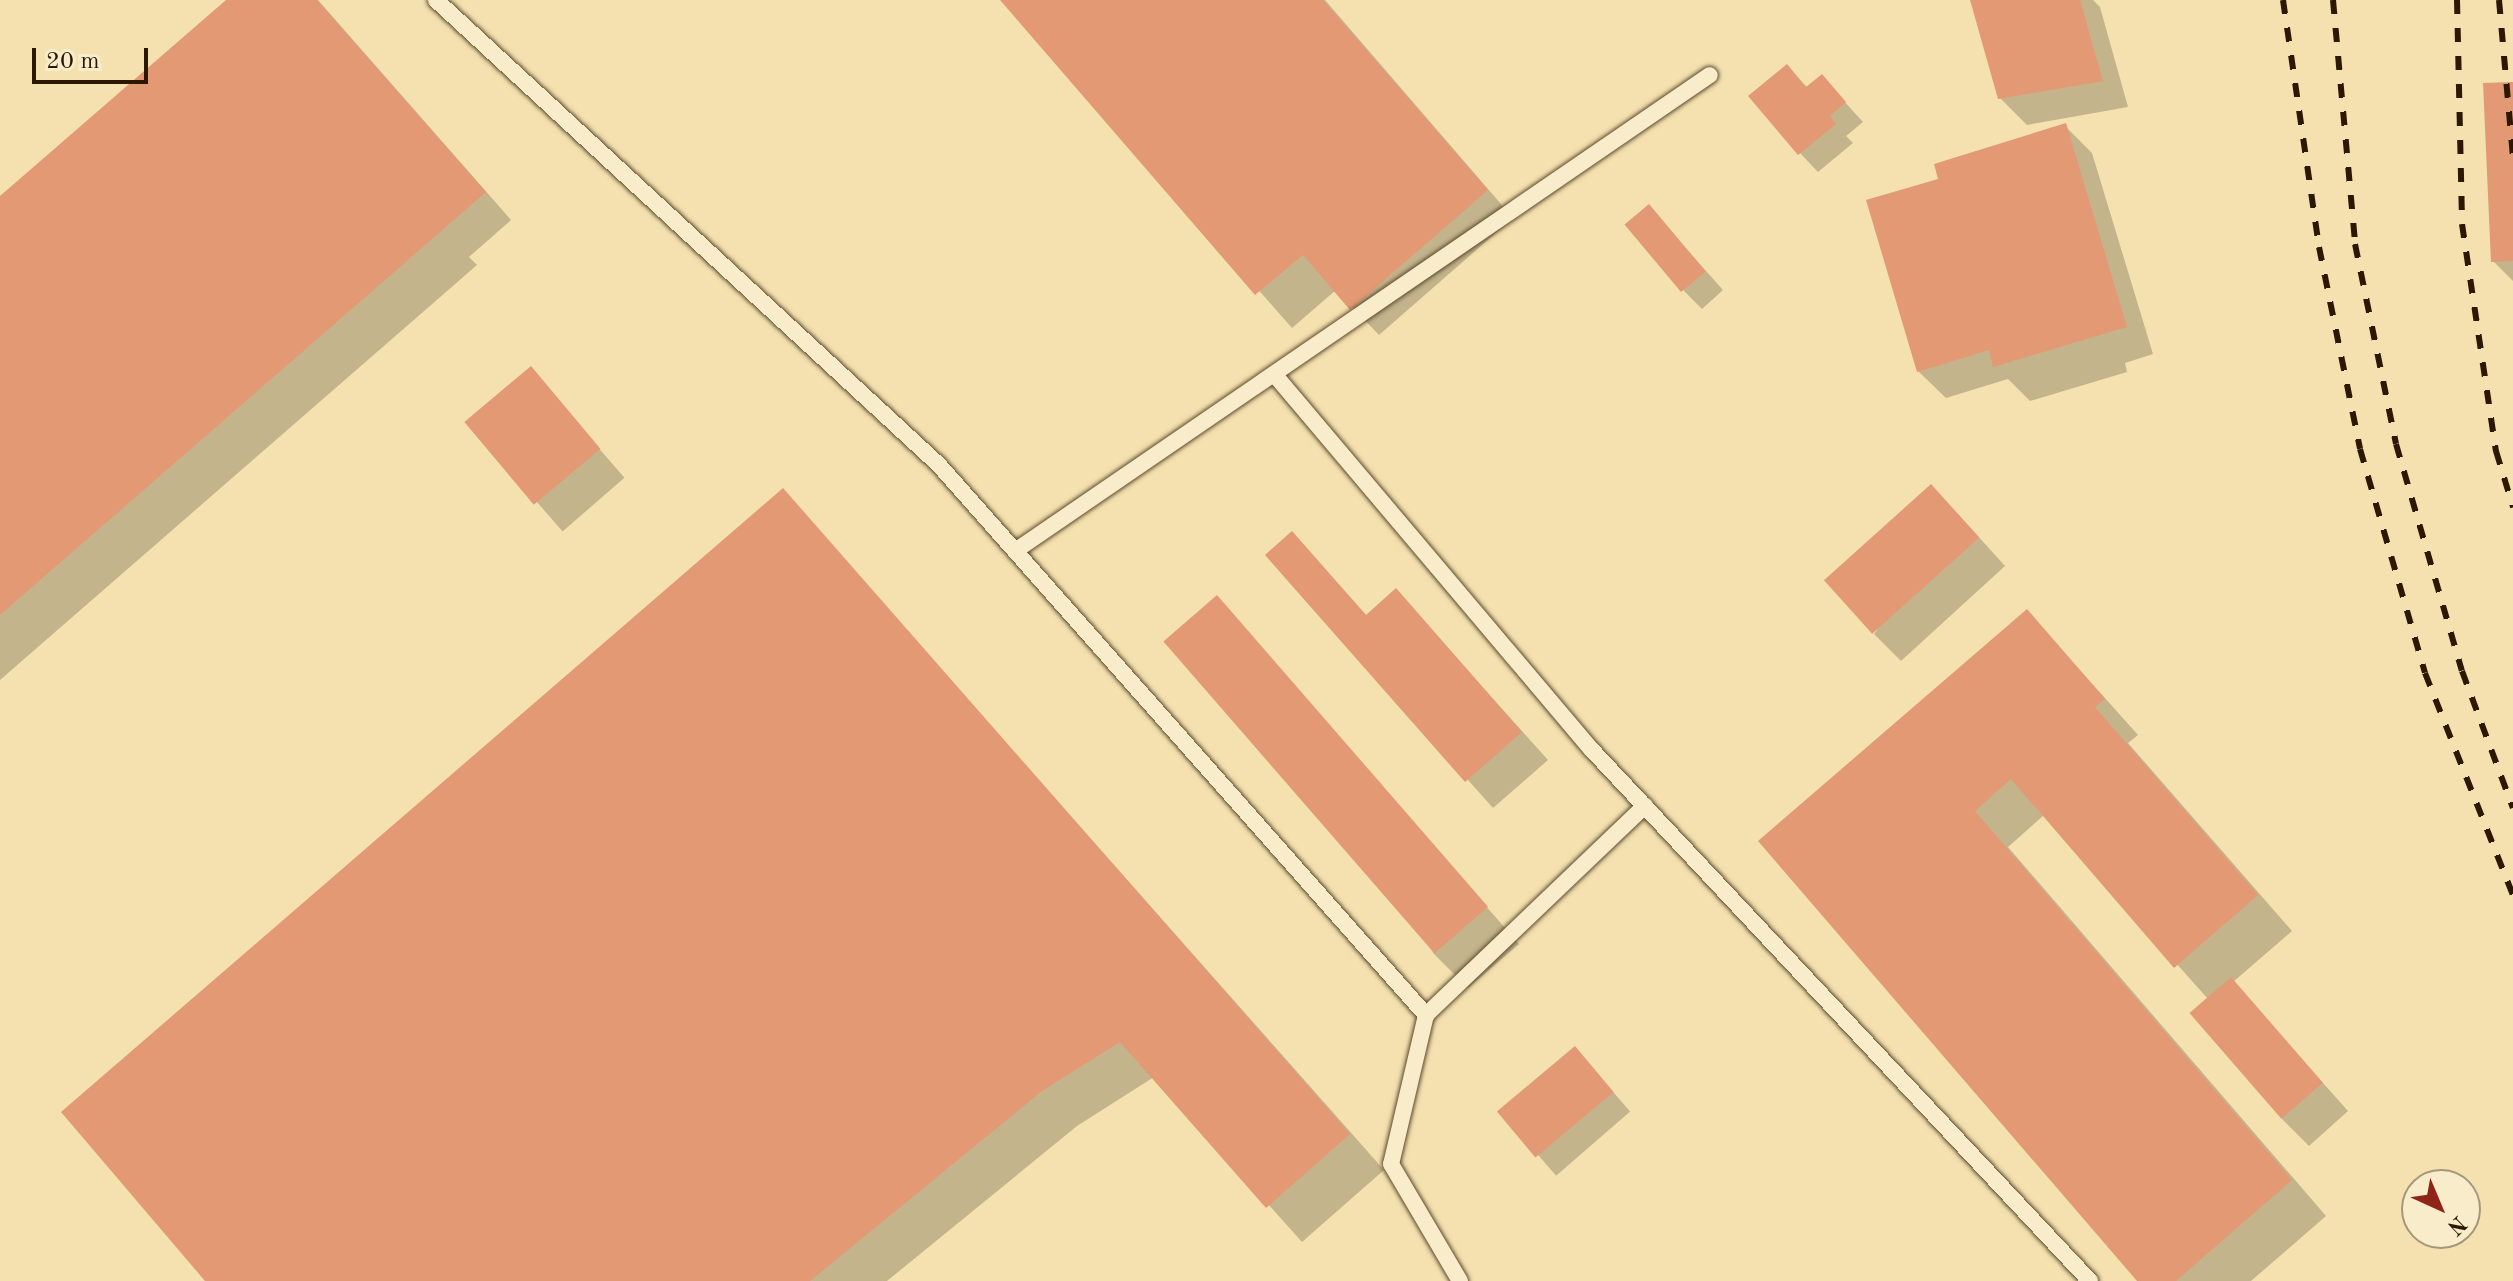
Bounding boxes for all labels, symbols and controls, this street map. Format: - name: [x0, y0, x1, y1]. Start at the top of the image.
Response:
- scale bar: [36, 32, 152, 82]
- text: 20 m: [46, 50, 100, 74]
- north arrow: [2401, 1169, 2481, 1249]
- text: N: [2443, 1211, 2470, 1239]

